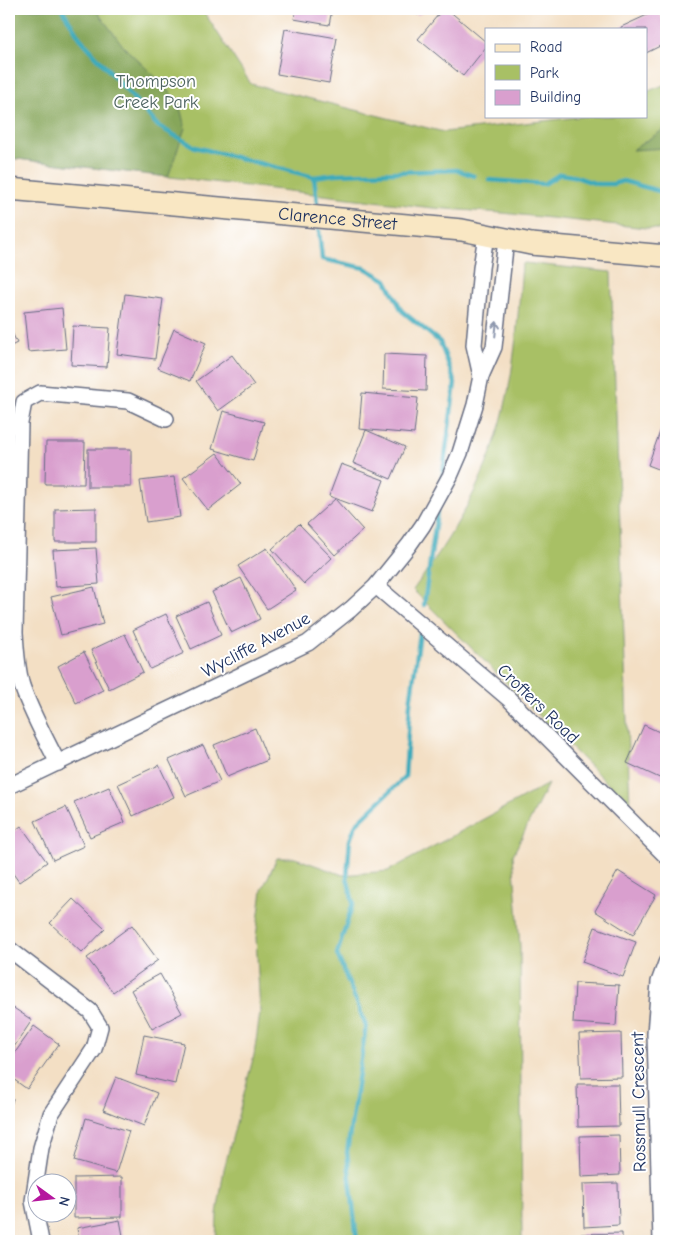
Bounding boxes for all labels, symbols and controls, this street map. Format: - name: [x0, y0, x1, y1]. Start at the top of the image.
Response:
- legend: [485, 28, 648, 118]
- text: Road: [530, 38, 562, 56]
- text: Park: [530, 64, 559, 82]
- park label: Thompson Creek Park: [113, 71, 199, 113]
- text: Building: [530, 88, 581, 106]
- street label: Clarence Street: [277, 203, 399, 235]
- one-way arrow: [491, 322, 501, 338]
- street label: Wycliffe Avenue: [198, 608, 314, 682]
- street label: Crofters Road: [493, 660, 583, 748]
- street label: Rossmull Crescent: [627, 1031, 651, 1172]
- north arrow: [28, 1172, 78, 1222]
- text: N: [55, 1195, 73, 1208]

